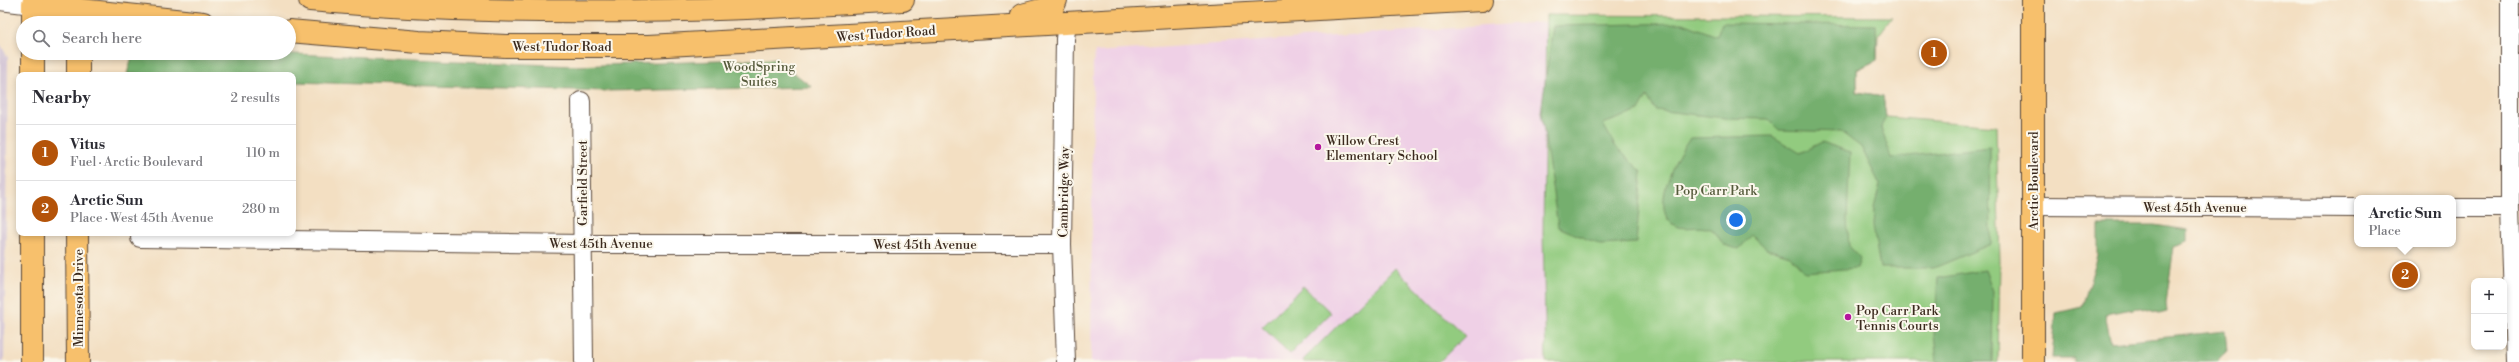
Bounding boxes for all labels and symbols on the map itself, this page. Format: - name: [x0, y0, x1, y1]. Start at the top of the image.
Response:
- street label: West Tudor Road: [835, 23, 937, 46]
- pin: 1: [1921, 38, 1947, 68]
- street label: West Tudor Road: [511, 39, 612, 55]
- park label: WoodSpring Suites: [722, 59, 796, 90]
- street label: Arctic Boulevard: [2026, 131, 2042, 232]
- place label: Willow Crest Elementary School: [1325, 133, 1438, 164]
- street label: Garfield Street: [575, 140, 591, 226]
- marker: Willow Crest Elementary School: [1313, 142, 1323, 152]
- street label: Cambridge Way: [1055, 145, 1073, 238]
- park label: Pop Carr Park: [1675, 183, 1758, 199]
- street label: West 45th Avenue: [2142, 200, 2247, 216]
- your location: [1726, 210, 1746, 230]
- street label: West 45th Avenue: [548, 236, 653, 252]
- street label: West 45th Avenue: [872, 237, 977, 253]
- street label: Minnesota Drive: [71, 249, 87, 347]
- pin: 2: [2392, 260, 2418, 290]
- place label: Pop Carr Park Tennis Courts: [1856, 303, 1939, 334]
- marker: Pop Carr Park Tennis Courts: [1843, 312, 1853, 322]

